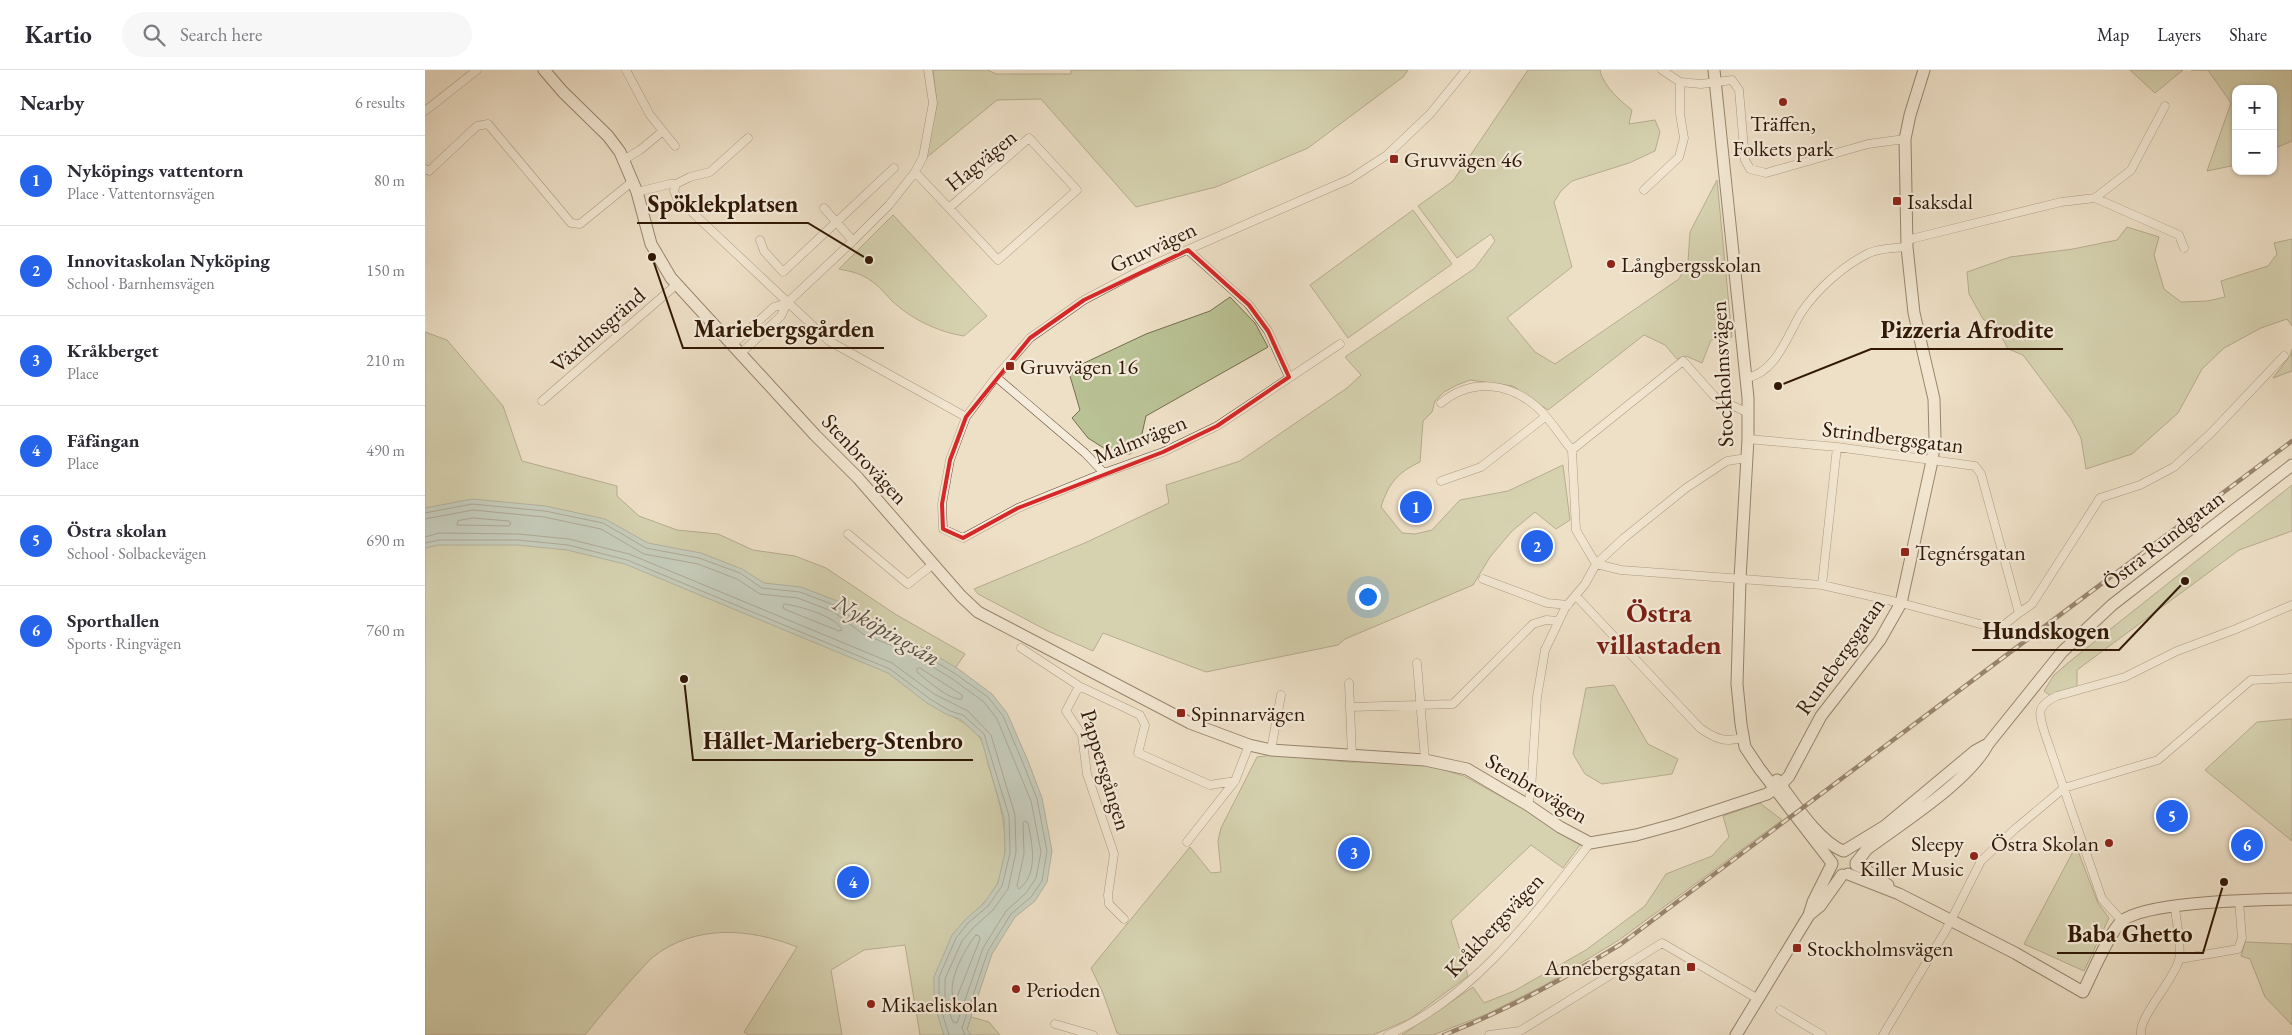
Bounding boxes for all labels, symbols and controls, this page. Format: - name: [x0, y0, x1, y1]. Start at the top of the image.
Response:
- search box: [122, 12, 472, 57]
- text: Kartio: [25, 19, 92, 50]
- icon: search: [140, 21, 168, 49]
- text: Search here: [180, 22, 262, 47]
- text: Map: [2097, 23, 2129, 46]
- text: Layers: [2157, 23, 2201, 46]
- text: Share: [2229, 23, 2267, 46]
- map controls: [2232, 85, 2277, 175]
- button: +: [2232, 85, 2277, 130]
- text: Nearby: [20, 89, 84, 116]
- text: 6 results: [355, 92, 405, 113]
- marker: Träffen, Folkets park: [1777, 96, 1789, 108]
- place label: Träffen, Folkets park: [1732, 109, 1834, 163]
- street label: Hagvägen: [939, 122, 1023, 198]
- button: −: [2232, 130, 2277, 175]
- place label: Gruvvägen 46: [1404, 145, 1522, 174]
- marker: Gruvvägen 46: [1388, 153, 1400, 165]
- text: Nyköpings vattentorn: [67, 158, 243, 183]
- text: 1: [32, 170, 40, 191]
- text: 80 m: [374, 170, 405, 191]
- text: Place · Vattentornsvägen: [67, 183, 215, 204]
- callout: Spöklekplatsen: [637, 184, 808, 223]
- place label: Isaksdal: [1907, 187, 1973, 216]
- text: Spöklekplatsen: [648, 188, 799, 219]
- marker: Isaksdal: [1891, 195, 1903, 207]
- street label: Gruvvägen: [1105, 214, 1201, 280]
- text: Innovitaskolan Nyköping: [67, 248, 270, 273]
- place label: Långbergsskolan: [1621, 250, 1762, 279]
- marker: Långbergsskolan: [1605, 258, 1617, 270]
- text: 2: [32, 260, 40, 281]
- text: 150 m: [366, 260, 405, 281]
- text: School · Barnhemsvägen: [67, 273, 215, 294]
- street label: Växthusgränd: [545, 280, 652, 379]
- street label: Stockholmsvägen: [1704, 300, 1740, 448]
- callout: Mariebergsgården: [683, 309, 884, 348]
- callout: Pizzeria Afrodite: [1871, 310, 2063, 349]
- text: Mariebergsgården: [694, 313, 875, 345]
- text: Pizzeria Afrodite: [1881, 314, 2053, 345]
- text: Kråkberget: [67, 338, 159, 363]
- text: 3: [32, 350, 40, 371]
- text: 210 m: [366, 350, 405, 371]
- place label: Gruvvägen 16: [1020, 352, 1138, 381]
- marker: Gruvvägen 16: [1004, 360, 1016, 372]
- text: Place: [67, 363, 99, 384]
- street label: Stenbrovägen: [815, 407, 915, 511]
- street label: Malmvägen: [1089, 407, 1191, 471]
- street label: Strindbergsgatan: [1821, 414, 1966, 460]
- text: Fåfängan: [67, 428, 139, 453]
- text: 4: [32, 440, 40, 461]
- text: 490 m: [366, 440, 405, 461]
- text: Place: [67, 453, 99, 474]
- street label: Östra Rundgatan: [2096, 483, 2230, 597]
- pin: 1: [1400, 488, 1432, 526]
- text: Östra skolan: [67, 518, 167, 543]
- pin: 2: [1521, 527, 1553, 565]
- text: 5: [32, 530, 40, 551]
- text: 690 m: [366, 530, 405, 551]
- place label: Tegnérsgatan: [1915, 538, 2026, 567]
- text: School · Solbackevägen: [67, 543, 207, 564]
- marker: Tegnérsgatan: [1899, 546, 1911, 558]
- your location: [1355, 584, 1381, 610]
- water label: Nyköpingsån: [827, 586, 946, 673]
- street label: Runebergsgatan: [1789, 591, 1891, 720]
- district label: Östra villastaden: [1596, 594, 1722, 662]
- text: Sporthallen: [67, 608, 160, 633]
- callout: Hundskogen: [1972, 611, 2119, 650]
- text: Hundskogen: [1982, 615, 2110, 647]
- text: 6: [32, 620, 40, 641]
- text: 760 m: [366, 620, 405, 641]
- text: Sports · Ringvägen: [67, 633, 181, 654]
- place label: Spinnarvägen: [1191, 699, 1306, 728]
- street label: Pappersgången: [1074, 706, 1138, 835]
- marker: Spinnarvägen: [1175, 707, 1187, 719]
- callout: Hållet-Marieberg-Stenbro: [693, 721, 973, 760]
- text: Hållet-Marieberg-Stenbro: [703, 725, 963, 757]
- street label: Stenbrovägen: [1480, 746, 1594, 830]
- pin: 5: [2156, 797, 2188, 835]
- pin: 6: [2231, 826, 2263, 864]
- place label: Sleepy Killer Music: [1860, 829, 1964, 883]
- place label: Östra Skolan: [1991, 829, 2099, 858]
- pin: 3: [1338, 834, 1370, 872]
- marker: Östra Skolan: [2103, 837, 2115, 849]
- marker: Sleepy Killer Music: [1968, 850, 1980, 862]
- pin: 4: [837, 863, 869, 901]
- street label: Kråkbergsvägen: [1438, 866, 1550, 984]
- callout: Baba Ghetto: [2057, 914, 2203, 953]
- text: Baba Ghetto: [2067, 918, 2193, 949]
- place label: Stockholmsvägen: [1807, 934, 1954, 963]
- marker: Stockholmsvägen: [1791, 942, 1803, 954]
- place label: Annebergsgatan: [1543, 953, 1681, 982]
- marker: Annebergsgatan: [1685, 961, 1697, 973]
- place label: Perioden: [1026, 975, 1101, 1004]
- marker: Perioden: [1010, 983, 1022, 995]
- place label: Mikaeliskolan: [881, 990, 999, 1019]
- marker: Mikaeliskolan: [865, 998, 877, 1010]

